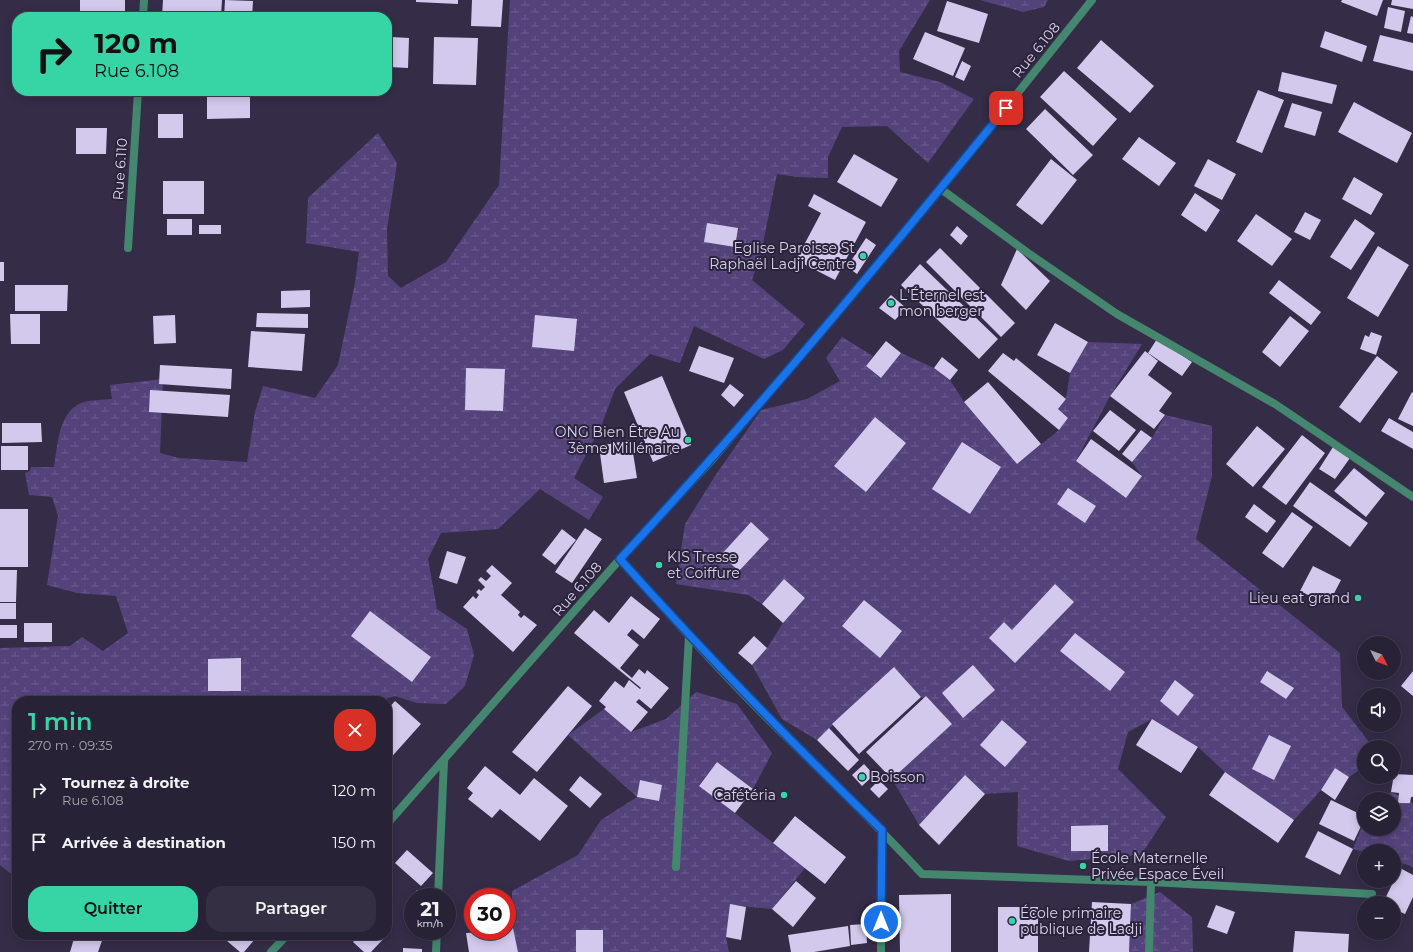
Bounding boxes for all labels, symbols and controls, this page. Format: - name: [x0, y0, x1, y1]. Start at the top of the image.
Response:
- street label: Rue 6.108: [1008, 18, 1064, 81]
- text: 120 m: [94, 26, 178, 60]
- icon: right: [28, 28, 80, 80]
- text: Rue 6.108: [94, 60, 179, 82]
- pin: [989, 91, 1023, 125]
- icon: arrive: [995, 97, 1017, 119]
- street label: Rue 6.110: [109, 137, 131, 201]
- place label: Eglise Paroisse St Raphaël Ladji Centre: [709, 239, 855, 273]
- marker: Eglise Paroisse St Raphaël Ladji Centre: [858, 251, 868, 261]
- place label: L'Éternel est mon berger: [899, 286, 985, 320]
- marker: L'Éternel est mon berger: [886, 298, 896, 308]
- place label: ONG Bien Être Au 3ème Millénaire: [555, 423, 680, 457]
- marker: ONG Bien Être Au 3ème Millénaire: [683, 435, 693, 445]
- place label: KIS Tresse et Coiffure: [667, 548, 740, 582]
- street label: Rue 6.108: [548, 558, 606, 620]
- marker: KIS Tresse et Coiffure: [654, 560, 664, 570]
- place label: Lieu eat grand: [1249, 589, 1350, 607]
- marker: Lieu eat grand: [1353, 593, 1363, 603]
- north arrow: [1357, 636, 1401, 680]
- map controls: [1357, 636, 1401, 940]
- button: sound: [1357, 688, 1401, 732]
- text: 1 min: [28, 707, 92, 736]
- button: close: [334, 709, 376, 751]
- text: 270 m · 09:35: [28, 737, 113, 753]
- button: search: [1357, 740, 1401, 784]
- place label: Boisson: [870, 768, 925, 786]
- marker: Boisson: [857, 772, 867, 782]
- text: Tournez à droite: [62, 773, 190, 792]
- icon: right: [28, 779, 50, 801]
- text: 120 m: [332, 781, 376, 800]
- place label: Cafétéria: [713, 786, 776, 804]
- marker: Cafétéria: [779, 790, 789, 800]
- text: Rue 6.108: [62, 792, 124, 808]
- button: layers: [1357, 792, 1401, 836]
- icon: arrive: [28, 831, 50, 853]
- text: Arrivée à destination: [62, 833, 226, 852]
- text: 150 m: [332, 833, 376, 852]
- button: +: [1357, 844, 1401, 888]
- place label: École Maternelle Privée Espace Éveil: [1091, 849, 1224, 883]
- marker: École Maternelle Privée Espace Éveil: [1078, 861, 1088, 871]
- button: Quitter: [28, 886, 198, 932]
- button: Partager: [206, 886, 376, 932]
- speed limit sign: 30: [464, 888, 516, 940]
- button: −: [1357, 896, 1401, 940]
- text: 21: [420, 897, 440, 921]
- position arrow: [860, 901, 902, 943]
- place label: École primaire publique de Ladji: [1020, 904, 1142, 938]
- marker: École primaire publique de Ladji: [1007, 916, 1017, 926]
- text: km/h: [417, 917, 443, 930]

